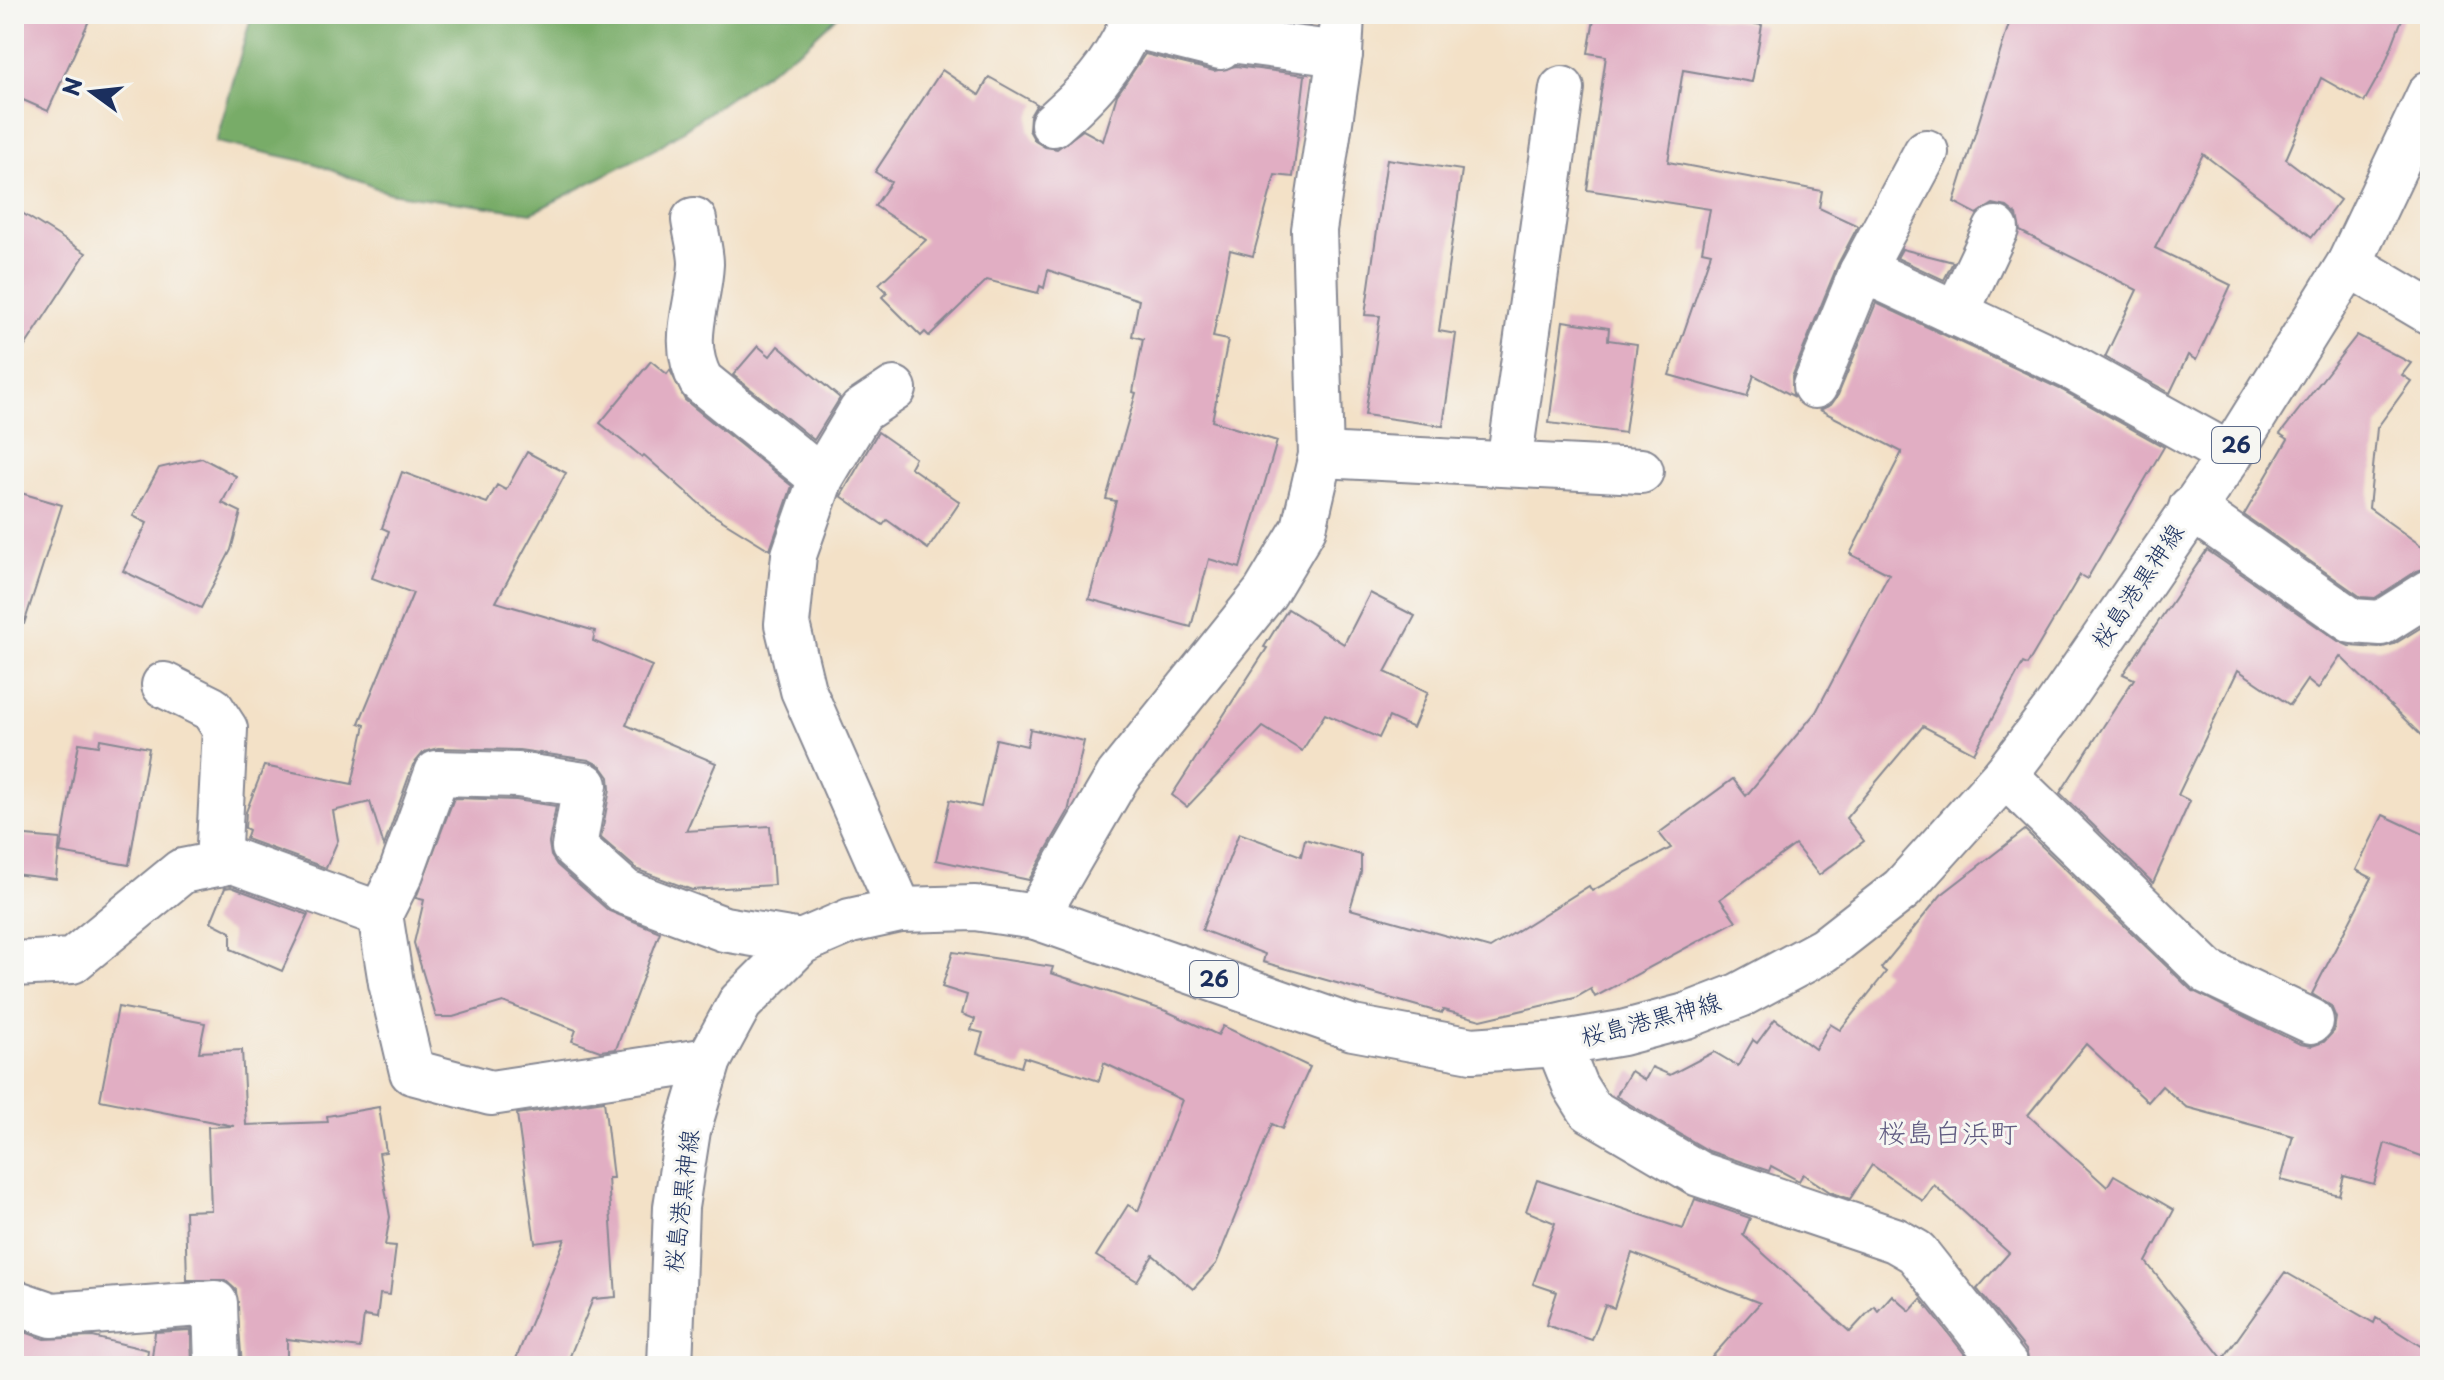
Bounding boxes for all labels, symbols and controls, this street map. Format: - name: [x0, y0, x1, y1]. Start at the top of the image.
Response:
- north arrow: [52, 52, 132, 132]
- text: N: [53, 74, 89, 99]
- road number: 26: [2212, 427, 2260, 463]
- street label: 桜島港黒神線: [2081, 515, 2192, 655]
- road number: 26: [1190, 961, 1238, 997]
- street label: 桜島港黒神線: [1576, 982, 1725, 1054]
- district label: 桜島白浜町: [1878, 1110, 2018, 1153]
- street label: 桜島港黒神線: [653, 1127, 707, 1274]

